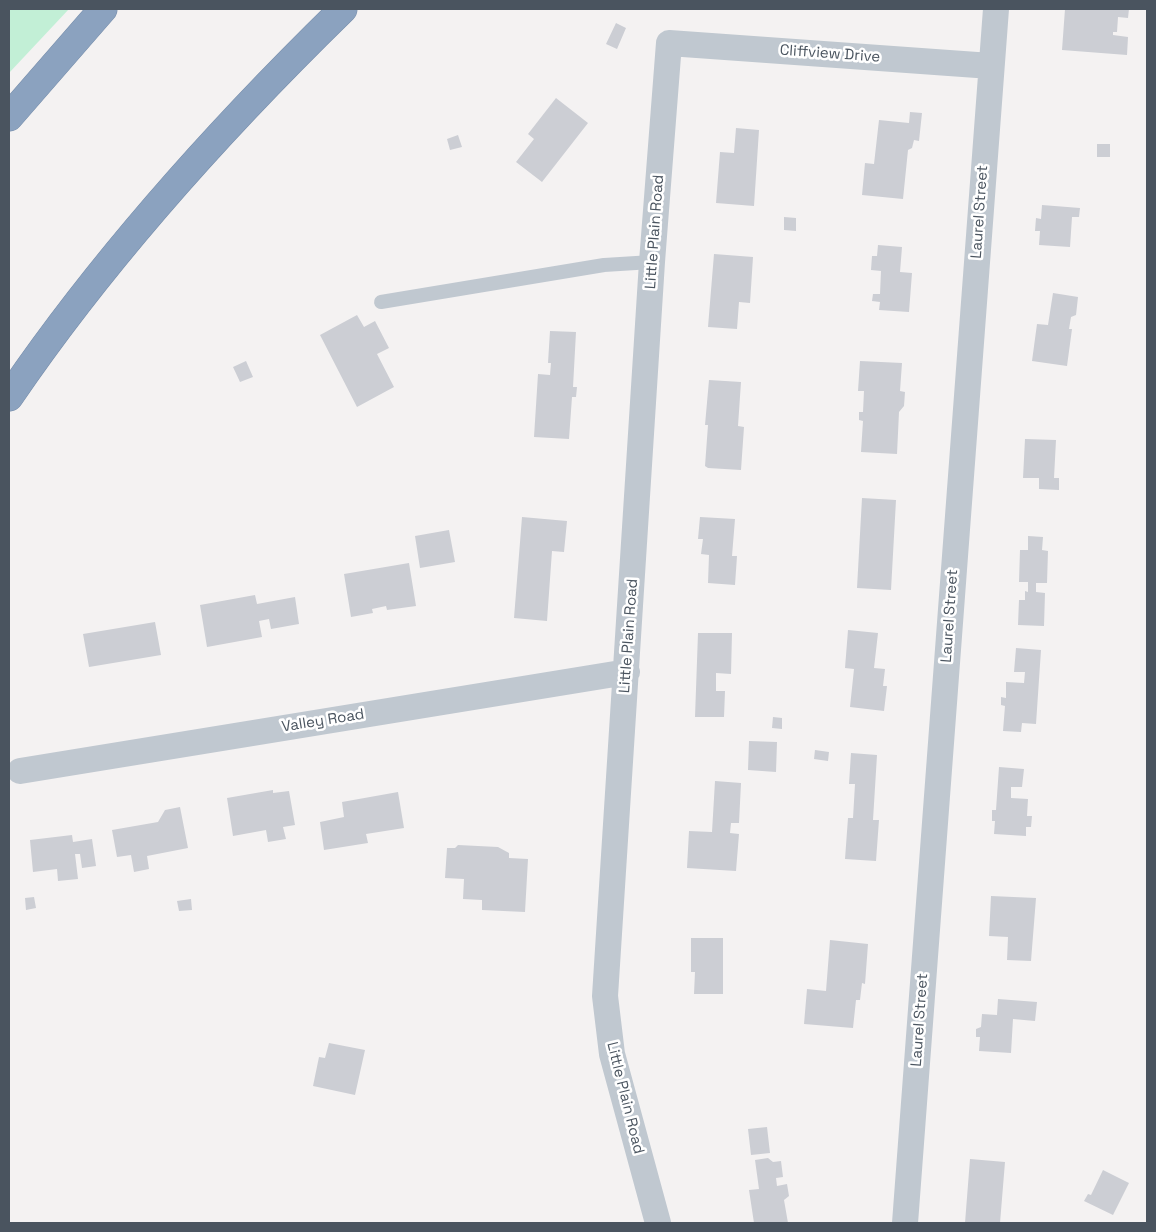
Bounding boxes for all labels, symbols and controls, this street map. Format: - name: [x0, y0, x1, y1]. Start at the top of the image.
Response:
- street label: Cliffview Drive: [779, 42, 881, 66]
- street label: Laurel Street: [968, 165, 992, 259]
- street label: Little Plain Road: [642, 174, 668, 290]
- street label: Laurel Street: [938, 569, 962, 663]
- street label: Little Plain Road: [616, 578, 642, 694]
- street label: Valley Road: [280, 706, 366, 736]
- street label: Laurel Street: [908, 973, 932, 1067]
- street label: Little Plain Road: [602, 1040, 648, 1156]

